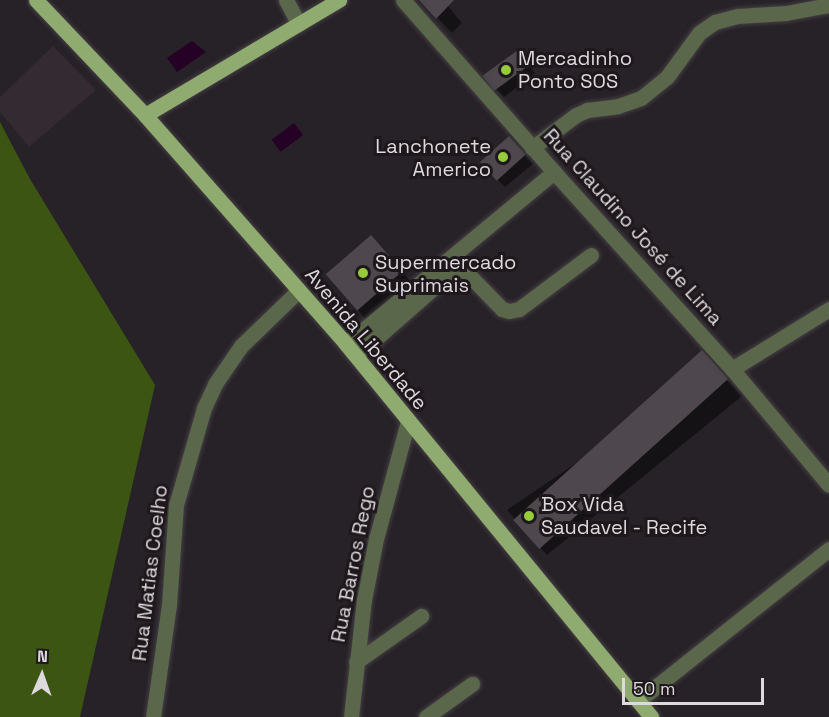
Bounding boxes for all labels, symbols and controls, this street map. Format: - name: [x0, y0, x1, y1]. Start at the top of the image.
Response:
- place label: Mercadinho Ponto SOS: [518, 46, 632, 93]
- marker: Mercadinho Ponto SOS: [499, 63, 513, 77]
- street label: Rua Claudino José de Lima: [538, 124, 728, 330]
- place label: Lanchonete Americo: [375, 134, 491, 181]
- marker: Lanchonete Americo: [496, 150, 510, 164]
- place label: Supermercado Suprimais: [375, 250, 516, 297]
- street label: Avenida Liberdade: [300, 263, 432, 415]
- marker: Supermercado Suprimais: [356, 266, 370, 280]
- street label: Rua Matias Coelho: [127, 483, 173, 663]
- street label: Rua Barros Rego: [326, 484, 380, 644]
- place label: Box Vida Saudavel - Recife: [541, 492, 709, 539]
- marker: Box Vida Saudavel - Recife: [522, 509, 536, 523]
- north arrow: [12, 645, 72, 705]
- text: N: [37, 646, 48, 667]
- scale bar: [625, 666, 768, 704]
- text: 50 m: [633, 677, 675, 700]

